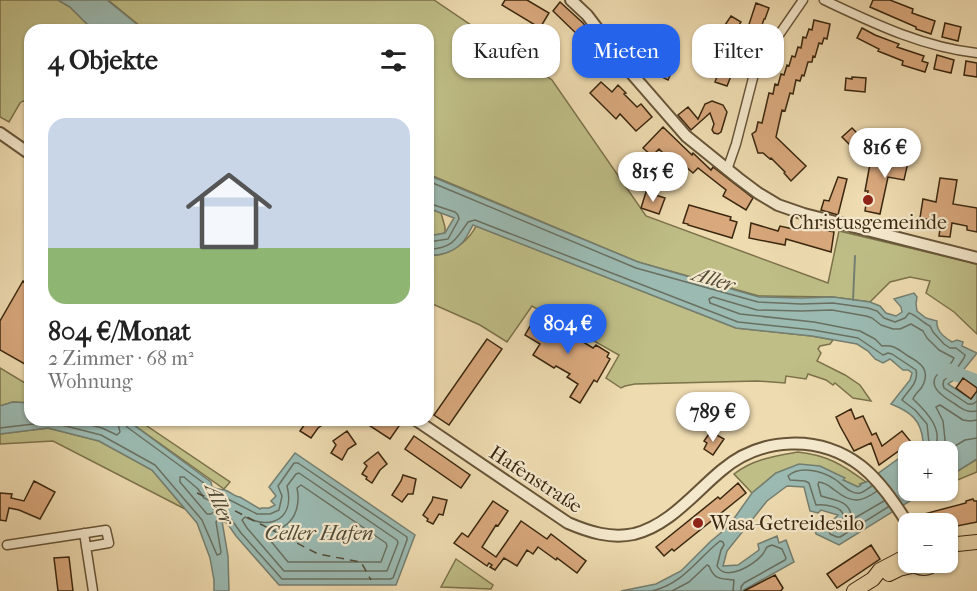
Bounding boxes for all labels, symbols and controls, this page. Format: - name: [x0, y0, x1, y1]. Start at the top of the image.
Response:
- chip: Kaufen: [452, 24, 560, 78]
- chip: Mieten: [572, 24, 680, 78]
- chip: Filter: [692, 24, 784, 78]
- icon: filters: [377, 44, 410, 77]
- text: 4 Objekte: [48, 45, 158, 76]
- pin: 816 €: [843, 128, 927, 179]
- text: 816 €: [863, 136, 907, 159]
- pin: 815 €: [611, 152, 695, 203]
- icon: home: [175, 157, 283, 265]
- text: 815 €: [632, 160, 674, 183]
- marker: Christusgemeinde: [861, 193, 875, 207]
- place label: Christusgemeinde: [789, 211, 947, 234]
- water label: Aller: [687, 260, 739, 297]
- pin: 804 €: [526, 304, 610, 355]
- text: 804 €: [544, 312, 592, 335]
- text: 804 €/Monat: [48, 316, 191, 347]
- text: 2 Zimmer · 68 m²: [48, 347, 194, 370]
- text: Wohnung: [48, 370, 133, 393]
- pin: 789 €: [671, 392, 755, 443]
- text: 789 €: [690, 400, 736, 423]
- street label: Hafenstraße: [485, 441, 587, 518]
- map controls: [898, 441, 958, 573]
- button: +: [898, 441, 958, 501]
- water label: Aller: [199, 477, 240, 530]
- place label: Wasa-Getreidesilo: [709, 512, 864, 535]
- button: −: [898, 513, 958, 573]
- marker: Wasa-Getreidesilo: [691, 516, 705, 530]
- water label: Celler Hafen: [265, 521, 374, 545]

